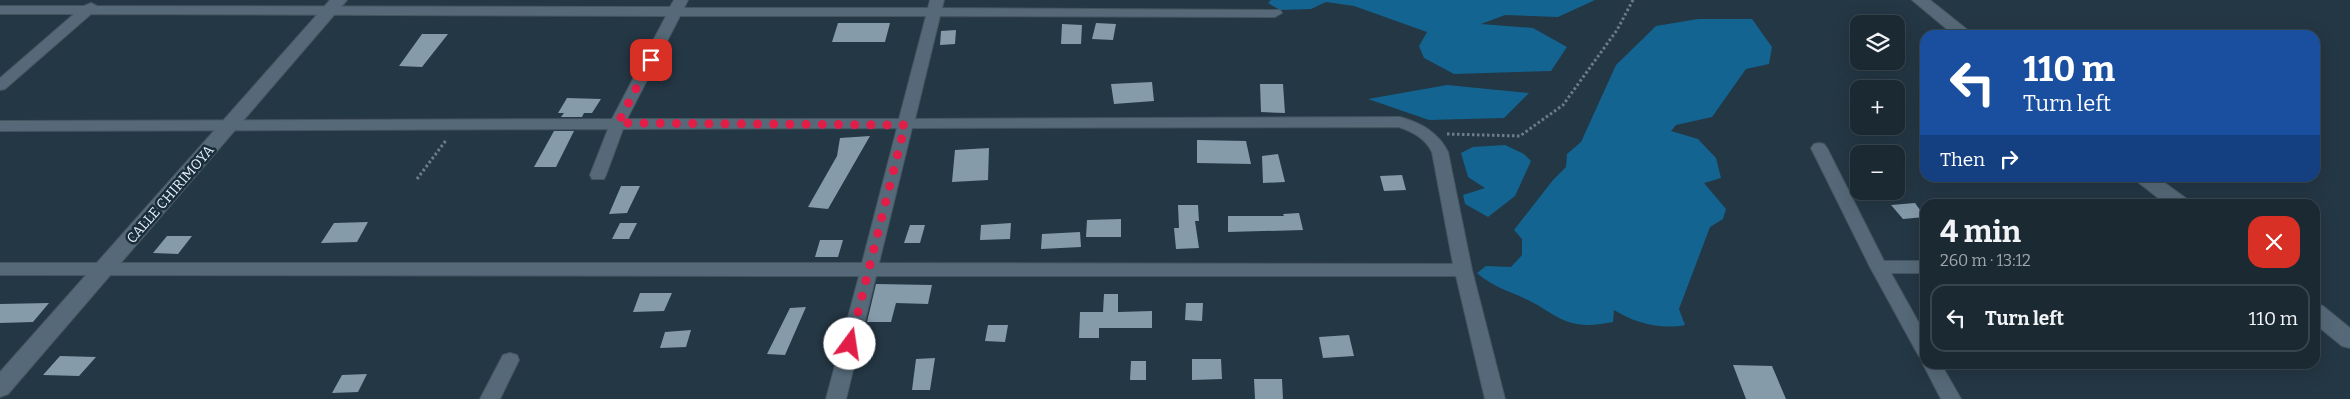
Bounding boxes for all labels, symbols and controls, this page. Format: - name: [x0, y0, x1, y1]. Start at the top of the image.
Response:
- map controls: [1850, 15, 1905, 200]
- button: layers: [1850, 15, 1905, 70]
- pin: [630, 39, 672, 81]
- icon: arrive: [637, 46, 665, 74]
- text: 110 m: [2023, 48, 2115, 90]
- icon: left: [1940, 50, 2005, 115]
- button: +: [1850, 80, 1905, 135]
- text: Turn left: [2023, 90, 2111, 117]
- street label: CALLE CHIRIMOYA: [123, 142, 218, 247]
- button: −: [1850, 145, 1905, 200]
- icon: right: [1995, 145, 2023, 173]
- text: Then: [1940, 148, 1985, 171]
- text: 4 min: [1940, 214, 2021, 250]
- button: close: [2248, 216, 2300, 268]
- text: 260 m · 13:12: [1940, 251, 2031, 270]
- icon: left: [1942, 304, 1970, 332]
- text: Turn left: [1985, 307, 2064, 330]
- text: 110 m: [2248, 307, 2298, 330]
- position arrow: [823, 317, 875, 369]

